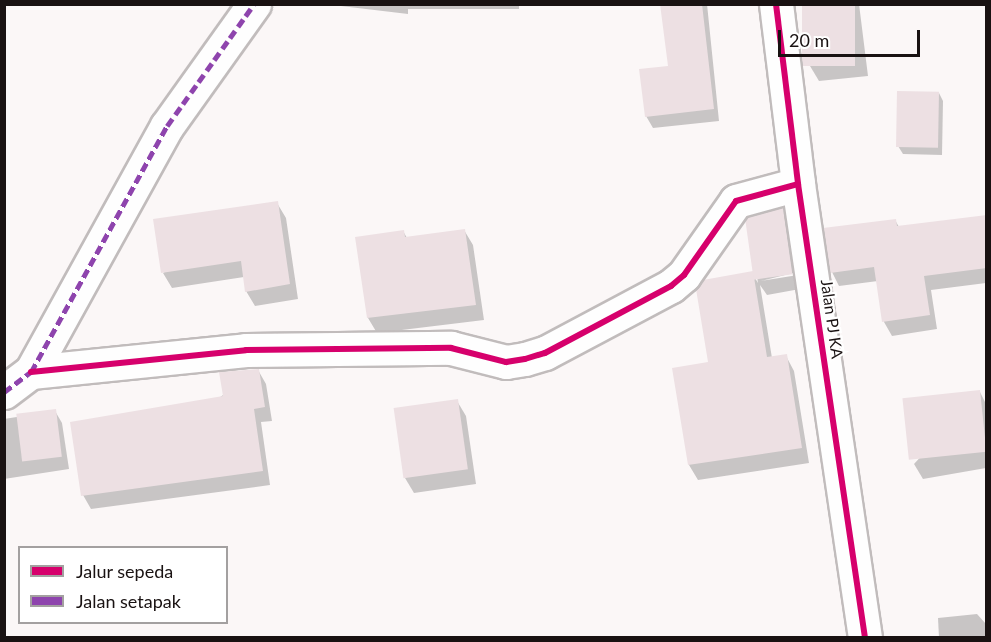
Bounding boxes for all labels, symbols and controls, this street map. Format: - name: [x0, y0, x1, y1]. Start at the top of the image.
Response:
- scale bar: [781, 18, 924, 56]
- text: 20 m: [789, 29, 829, 51]
- street label: Jalan PJ KA: [817, 278, 847, 360]
- legend: [18, 546, 228, 624]
- text: Jalur sepeda: [76, 560, 173, 582]
- text: Jalan setapak: [76, 590, 181, 612]

